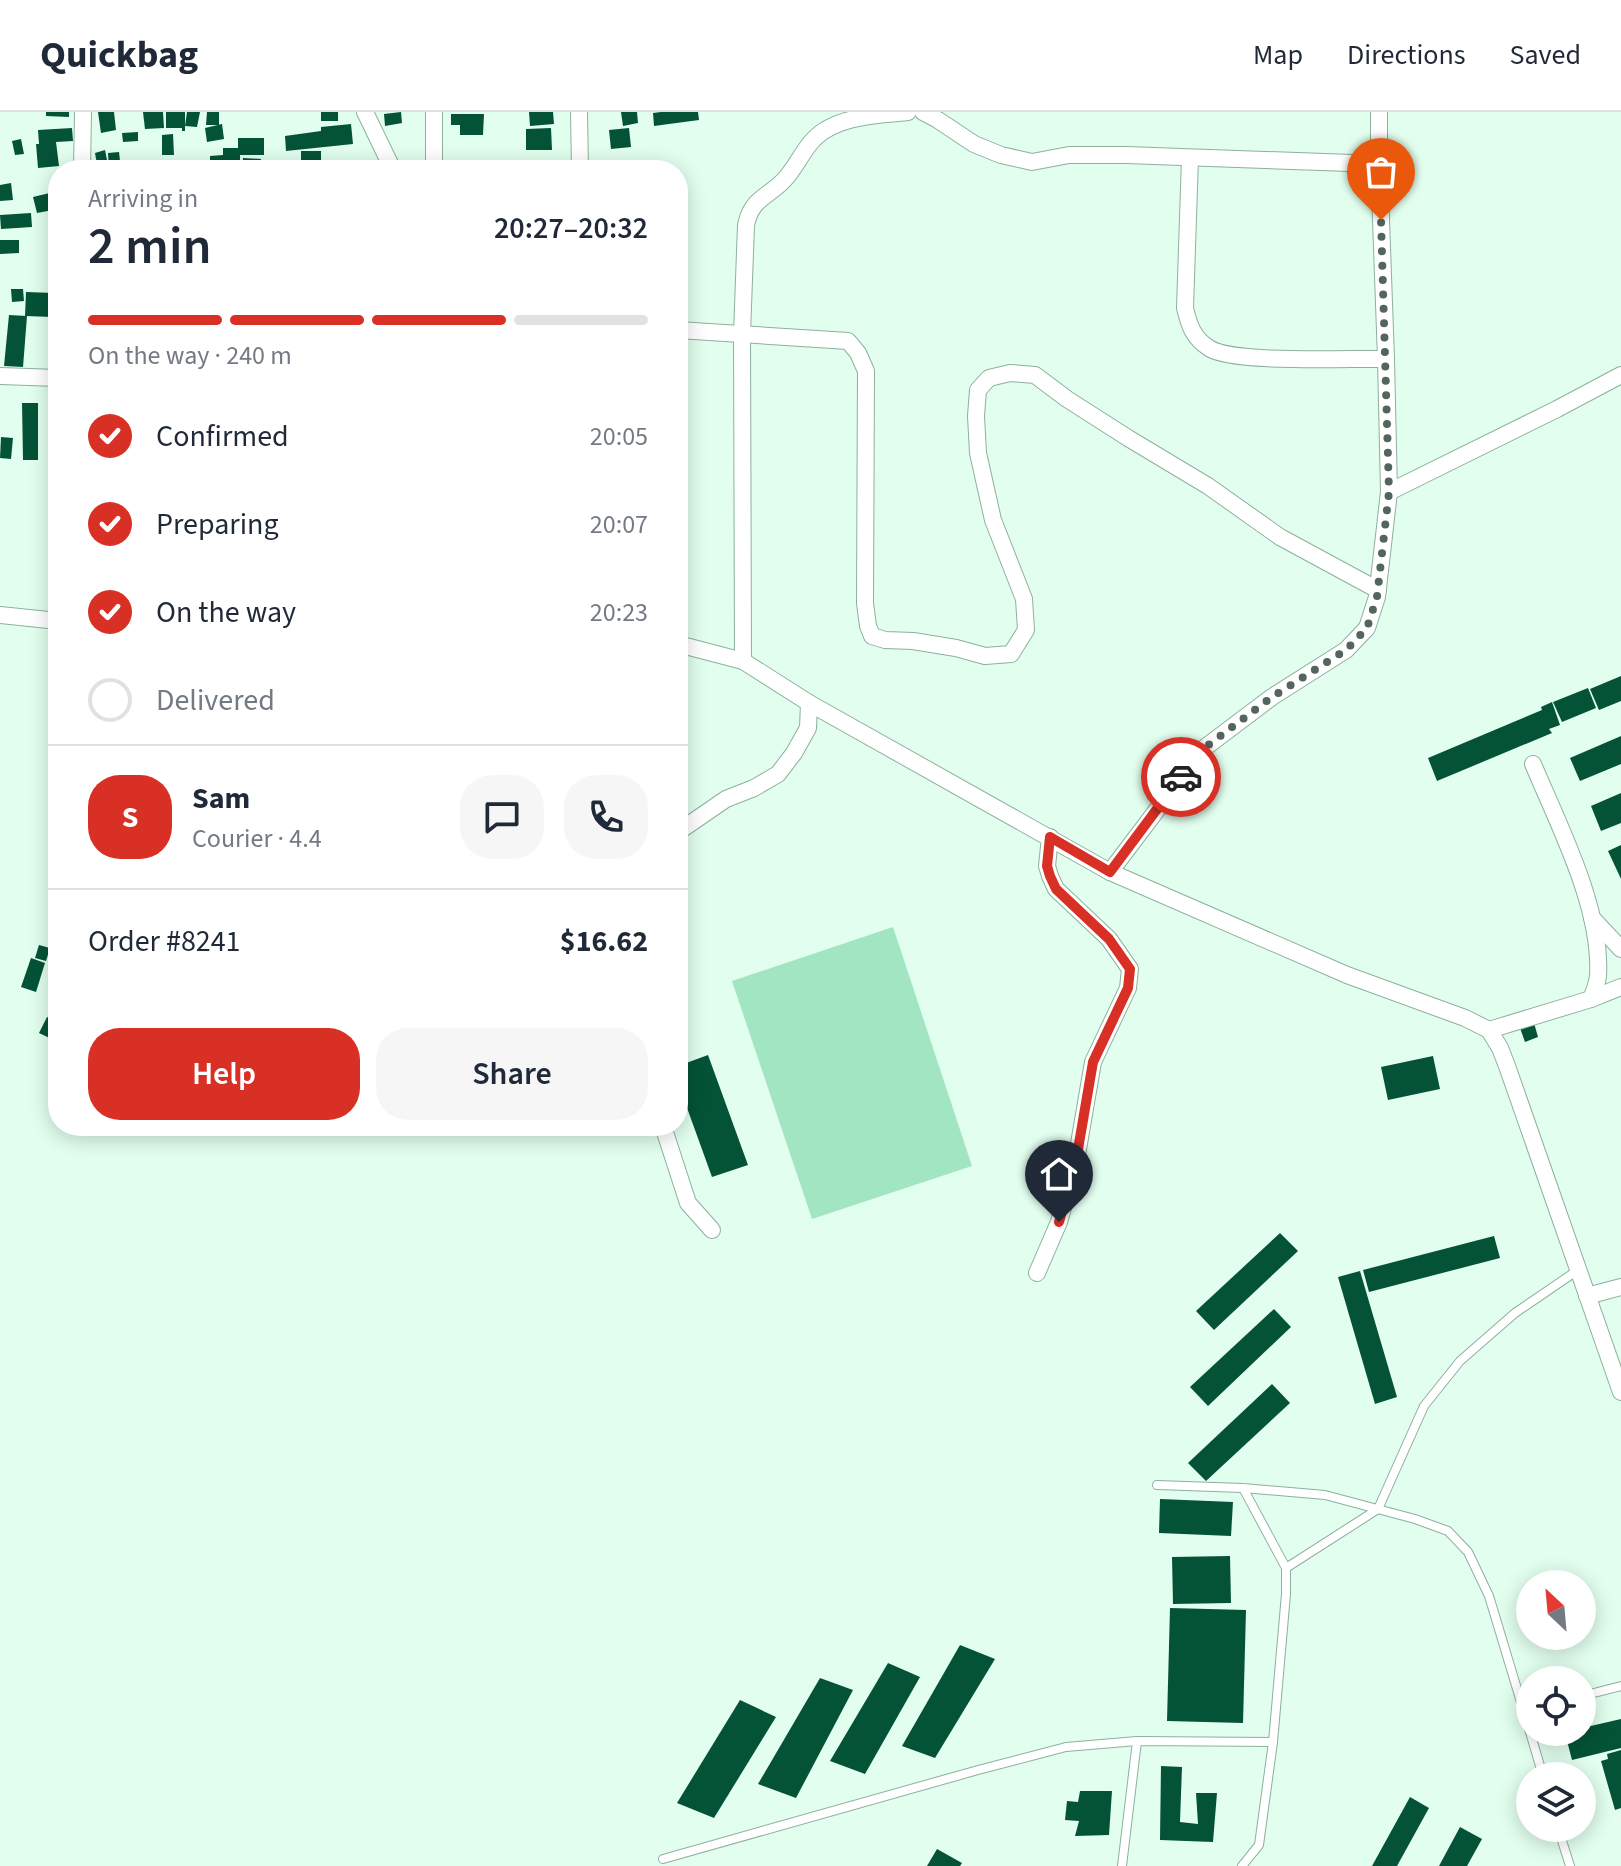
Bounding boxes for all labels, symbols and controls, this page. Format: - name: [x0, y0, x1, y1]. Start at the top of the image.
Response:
- text: Quickbag: [40, 28, 198, 82]
- text: Map: [1253, 35, 1303, 75]
- text: Directions: [1347, 35, 1466, 75]
- text: Saved: [1510, 35, 1581, 75]
- pin: [1347, 138, 1415, 220]
- icon: bag: [1359, 150, 1403, 194]
- text: Arriving in: [88, 180, 198, 217]
- text: 20:27–20:32: [494, 207, 648, 250]
- text: 2 min: [88, 210, 212, 284]
- text: On the way · 240 m: [88, 337, 292, 374]
- icon: check: [88, 414, 132, 458]
- text: Confirmed: [156, 415, 289, 458]
- text: 20:05: [590, 418, 648, 455]
- icon: check: [88, 502, 132, 546]
- text: Preparing: [156, 503, 279, 546]
- text: 20:07: [590, 506, 648, 543]
- icon: check: [88, 590, 132, 634]
- text: On the way: [156, 591, 296, 634]
- text: 20:23: [590, 594, 648, 631]
- text: Delivered: [156, 679, 275, 722]
- courier: [1141, 737, 1221, 817]
- icon: car: [1159, 755, 1203, 799]
- button: chat: [460, 775, 544, 859]
- button: phone: [564, 775, 648, 859]
- text: Sam: [192, 777, 250, 820]
- text: S: [122, 796, 138, 839]
- text: Courier · 4.4: [192, 820, 322, 857]
- text: Order #8241: [88, 920, 241, 963]
- text: $16.62: [560, 920, 648, 963]
- button: Help: [88, 1028, 360, 1120]
- button: Share: [376, 1028, 648, 1120]
- pin: [1025, 1140, 1093, 1222]
- icon: home: [1037, 1152, 1081, 1196]
- north arrow: [1516, 1570, 1596, 1650]
- map controls: [1516, 1570, 1596, 1842]
- button: locate: [1516, 1666, 1596, 1746]
- button: layers: [1516, 1762, 1596, 1842]

